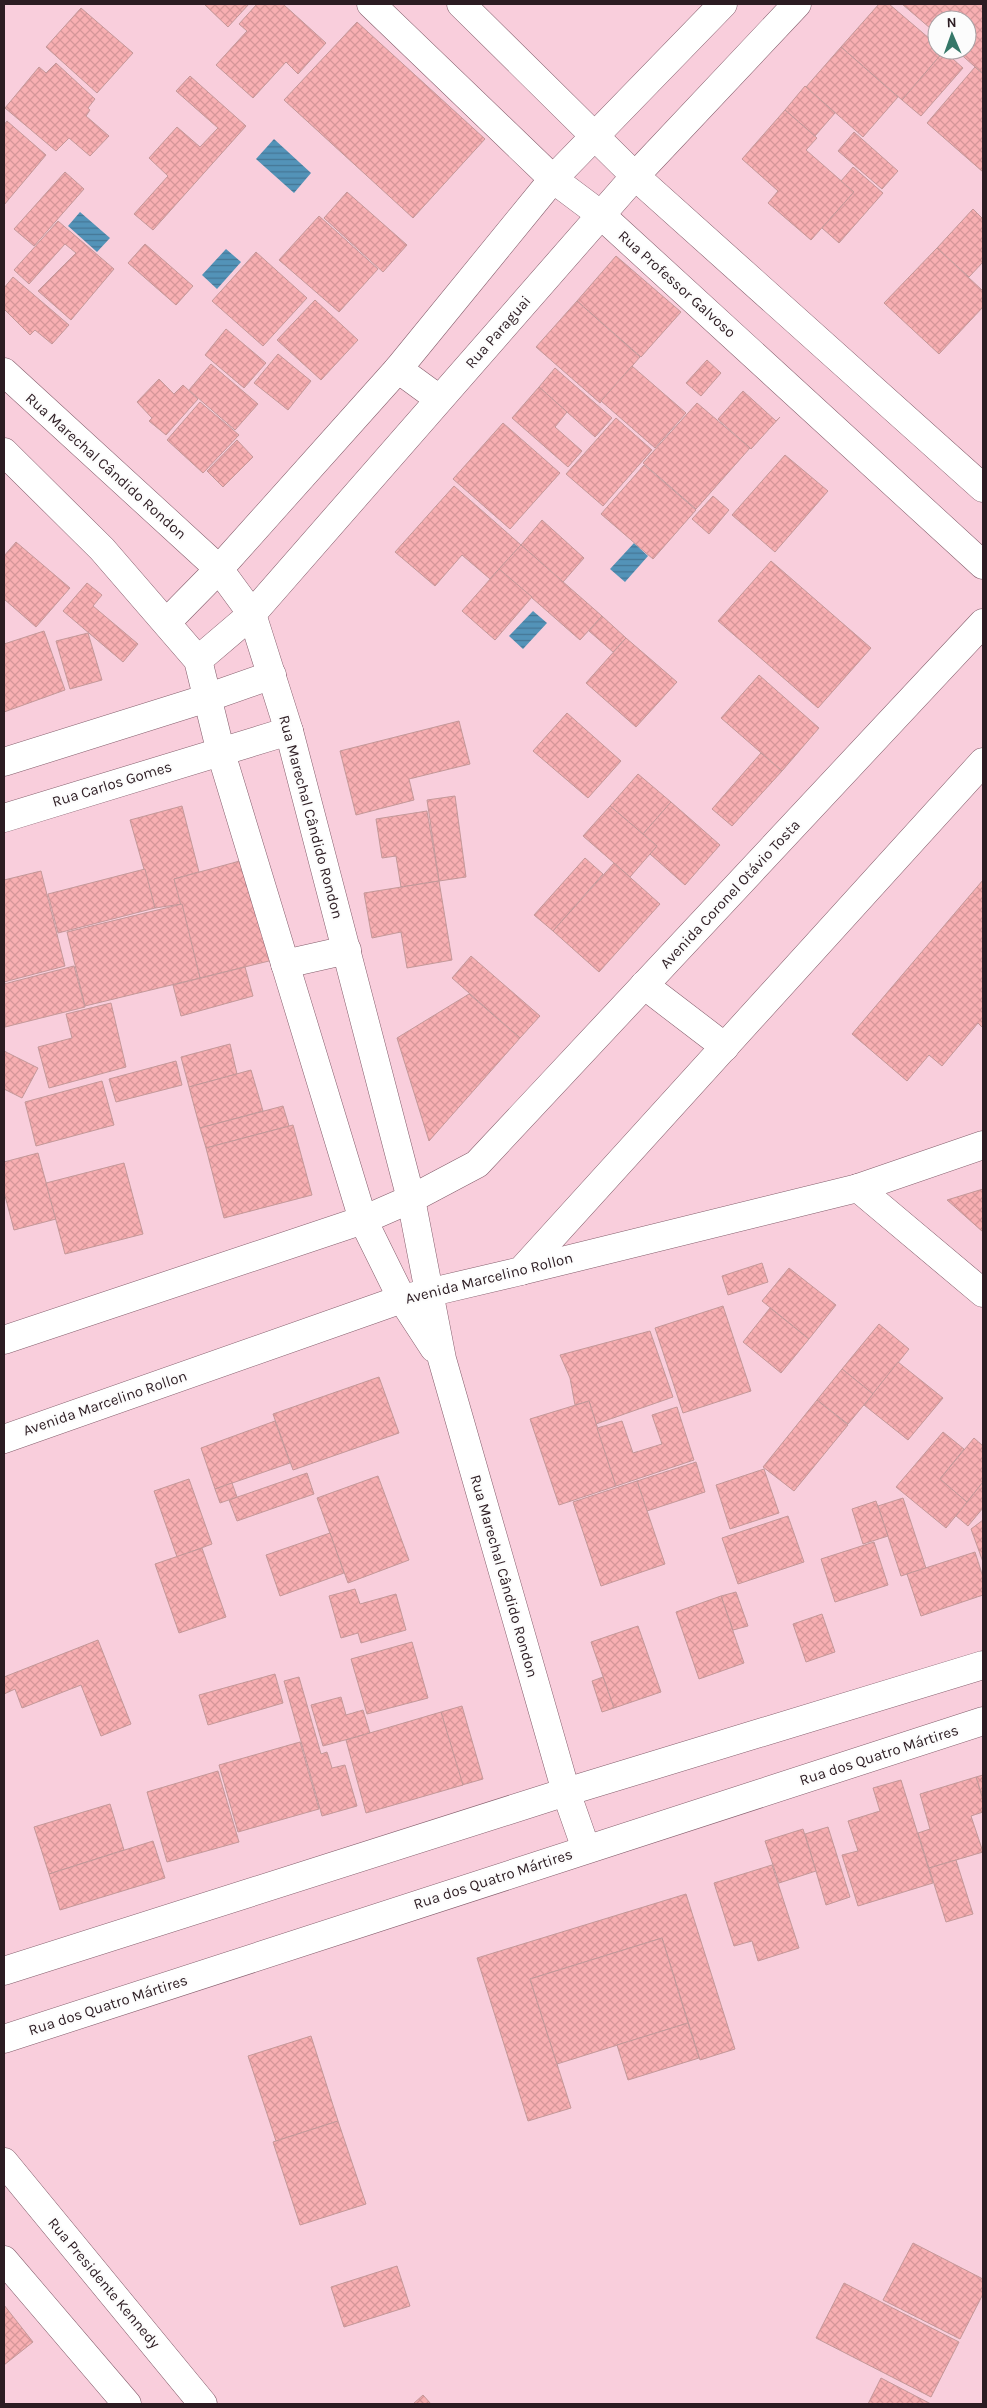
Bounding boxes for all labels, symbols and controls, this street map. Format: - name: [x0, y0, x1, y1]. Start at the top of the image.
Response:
- north arrow: [927, 10, 977, 60]
- text: N: [946, 14, 957, 31]
- street label: Rua Professor Galvoso: [615, 227, 739, 341]
- street label: Rua Paraguai: [461, 292, 535, 372]
- street label: Rua Marechal Cândido Rondon: [22, 389, 190, 543]
- street label: Rua Marechal Cândido Rondon: [275, 713, 347, 921]
- street label: Rua Carlos Gomes: [50, 757, 174, 811]
- street label: Avenida Coronel Otávio Tosta: [656, 816, 804, 972]
- street label: Avenida Marcelino Rollon: [403, 1248, 575, 1308]
- street label: Avenida Marcelino Rollon: [21, 1366, 189, 1440]
- street label: Rua Marechal Cândido Rondon: [466, 1473, 542, 1679]
- street label: Rua dos Quatro Mártires: [797, 1721, 961, 1789]
- street label: Rua dos Quatro Mártires: [411, 1845, 575, 1913]
- street label: Rua dos Quatro Mártires: [26, 1971, 190, 2039]
- street label: Rua Presidente Kennedy: [44, 2214, 164, 2352]

